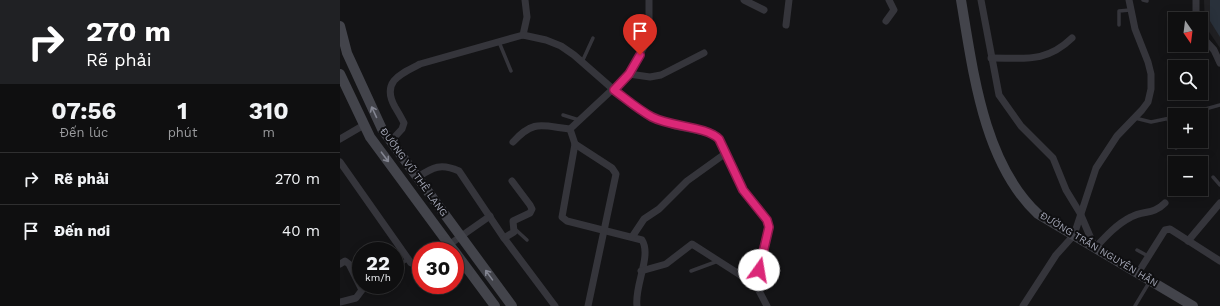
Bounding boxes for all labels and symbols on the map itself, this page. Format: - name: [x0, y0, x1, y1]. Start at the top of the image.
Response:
- north arrow: [1168, 12, 1208, 52]
- pin: [623, 14, 657, 55]
- one-way arrow: [370, 106, 377, 118]
- street label: ĐƯỜNG VŨ THÊ LANG: [378, 126, 450, 218]
- one-way arrow: [380, 152, 389, 163]
- street label: ĐƯỜNG TRẦN NGUYÊN HÃN: [1038, 209, 1160, 289]
- speed limit sign: 30: [412, 242, 464, 294]
- position arrow: [738, 249, 780, 291]
- one-way arrow: [485, 269, 493, 280]

